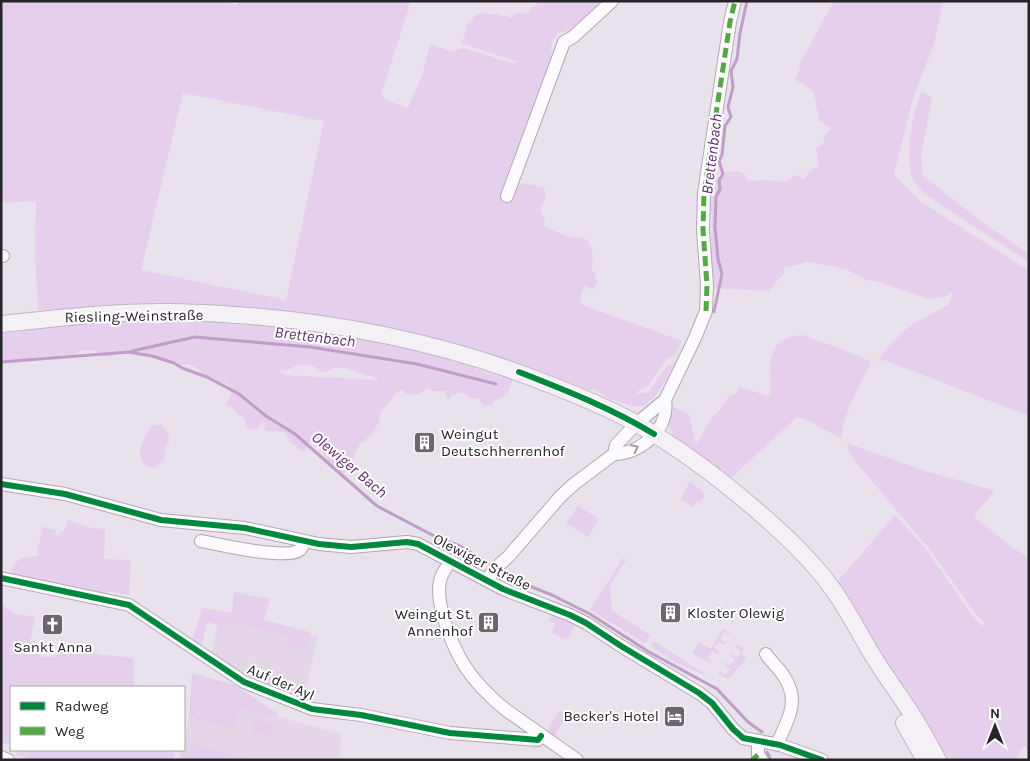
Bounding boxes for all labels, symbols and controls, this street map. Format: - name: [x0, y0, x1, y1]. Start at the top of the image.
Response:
- water label: Brettenbach: [697, 113, 726, 196]
- street label: Riesling-Weinstraße: [64, 306, 204, 326]
- water label: Brettenbach: [273, 322, 356, 351]
- place label: Weingut Deutschherrenhof: [441, 425, 566, 460]
- water label: Olewiger Bach: [308, 427, 391, 502]
- building icon: Weingut Deutschherrenhof: [413, 431, 437, 455]
- one-way arrow: [630, 444, 639, 454]
- street label: Olewiger Straße: [430, 530, 534, 594]
- building icon: Kloster Olewig: [659, 601, 683, 625]
- place label: Kloster Olewig: [687, 604, 785, 622]
- place label: Weingut St. Annenhof: [395, 605, 474, 640]
- building icon: Weingut St. Annenhof: [477, 611, 501, 635]
- church icon: Sankt Anna: [41, 612, 65, 636]
- place label: Sankt Anna: [13, 638, 93, 656]
- street label: Auf der Ayl: [245, 660, 317, 704]
- legend: [10, 686, 185, 751]
- text: Radweg: [55, 697, 109, 715]
- north arrow: [970, 701, 1020, 751]
- hotel icon: Becker's Hotel: [663, 704, 687, 728]
- text: N: [990, 705, 1000, 722]
- place label: Becker's Hotel: [563, 707, 659, 725]
- text: Weg: [55, 722, 85, 740]

